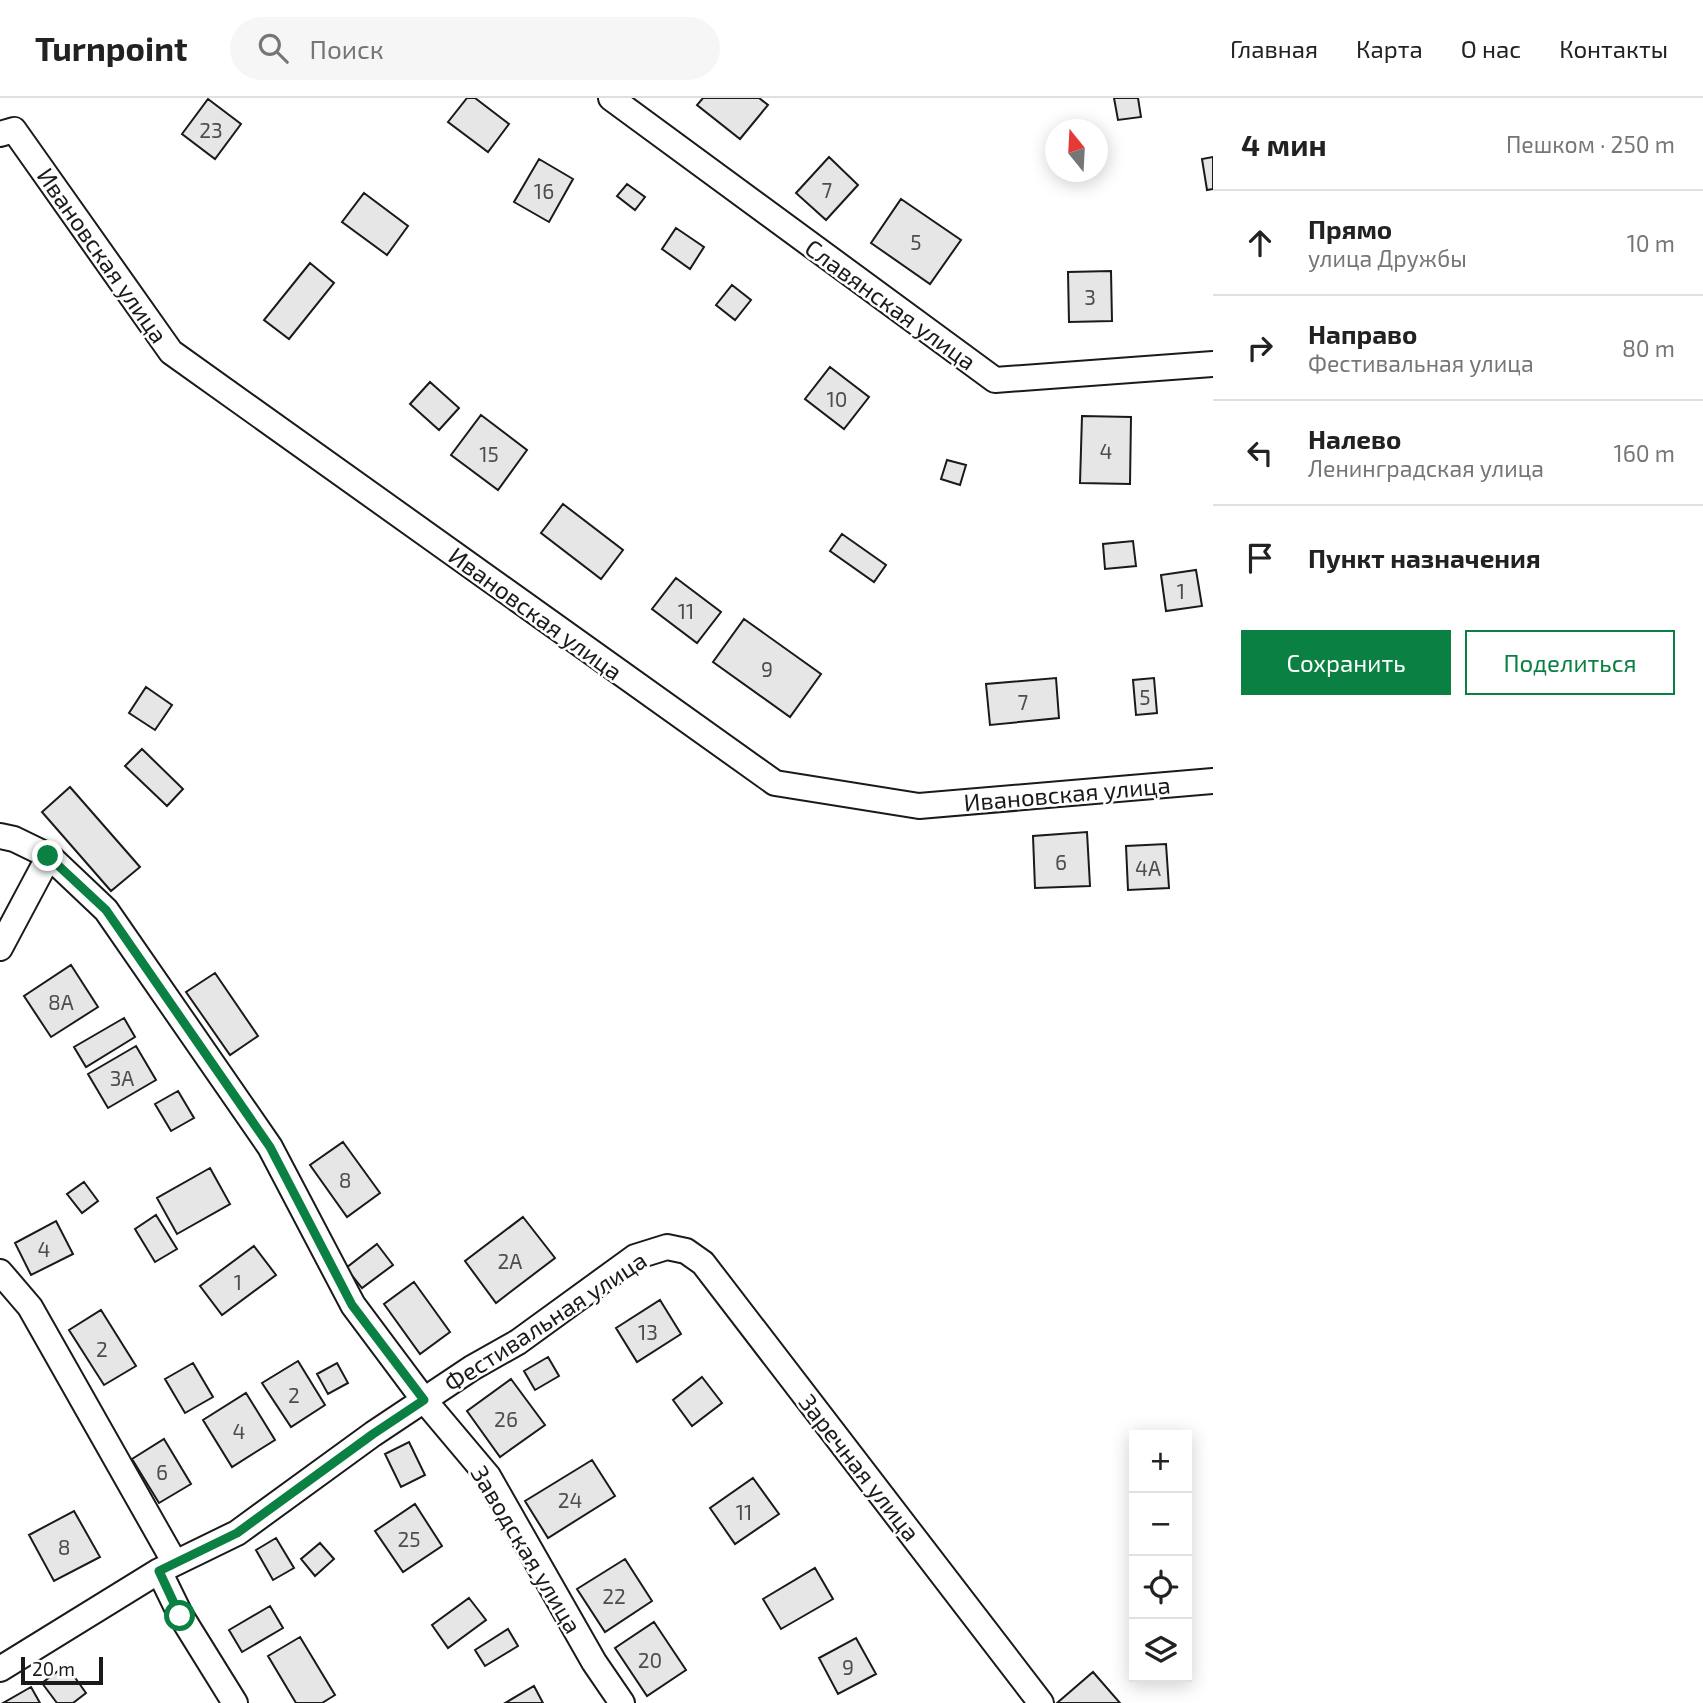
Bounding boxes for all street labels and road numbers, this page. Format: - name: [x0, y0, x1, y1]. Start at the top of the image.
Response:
- street label: Ивановская улица: [31, 162, 174, 349]
- street label: Славянская улица: [799, 232, 982, 377]
- street label: Ивановская улица: [443, 540, 628, 686]
- street label: Ивановская улица: [962, 770, 1172, 817]
- street label: Фестивальная улица: [438, 1245, 652, 1398]
- street label: Заречная улица: [793, 1388, 926, 1547]
- street label: Заводская улица: [465, 1460, 588, 1639]

